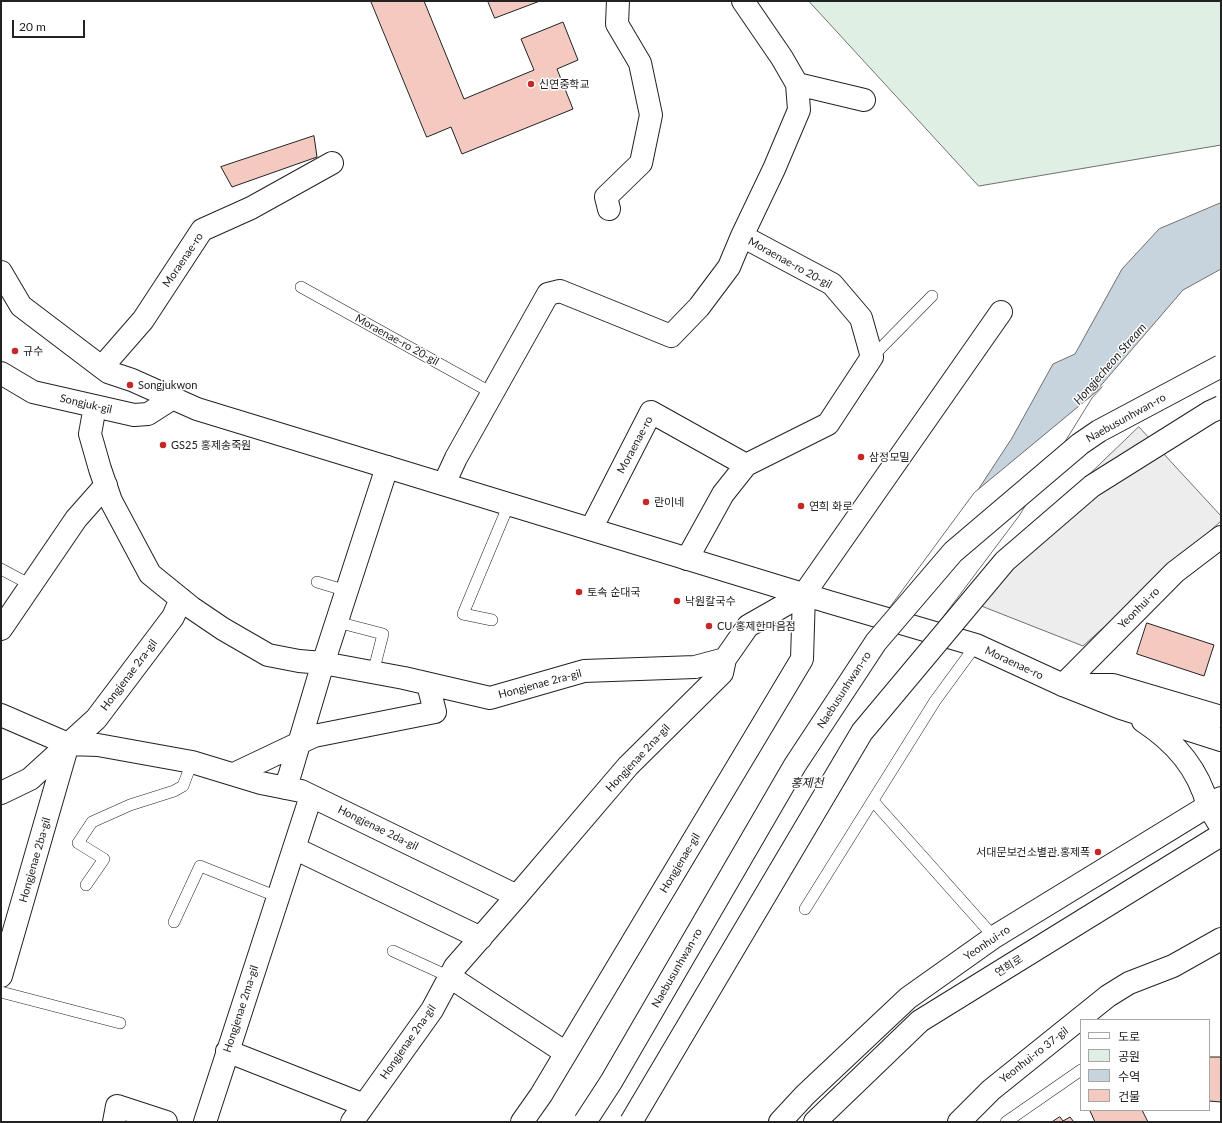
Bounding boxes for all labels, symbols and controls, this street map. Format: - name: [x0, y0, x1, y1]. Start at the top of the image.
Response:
- scale bar: [14, 12, 87, 38]
- text: 20 m: [19, 19, 46, 34]
- place label: 신연중학교: [539, 77, 590, 91]
- marker: 신연중학교: [526, 79, 536, 89]
- street label: Moraenae-ro: [160, 230, 206, 290]
- street label: Moraenae-ro 20-gil: [746, 235, 834, 291]
- street label: Moraenae-ro 20-gil: [353, 312, 441, 368]
- water label: Hongjecheon Stream: [1071, 320, 1149, 408]
- place label: 규수: [23, 344, 43, 358]
- marker: 규수: [10, 346, 20, 356]
- place label: Songjukwon: [138, 378, 197, 392]
- marker: Songjukwon: [125, 380, 135, 390]
- street label: Naebusunhwan-ro: [1084, 391, 1168, 445]
- street label: Songjuk-gil: [59, 392, 113, 416]
- street label: Moraenae-ro: [614, 414, 656, 476]
- place label: GS25 홍제송죽원: [171, 438, 251, 452]
- marker: GS25 홍제송죽원: [158, 440, 168, 450]
- place label: 삼정모밀: [869, 450, 909, 464]
- marker: 삼정모밀: [856, 452, 866, 462]
- place label: 란이네: [654, 495, 684, 509]
- marker: 란이네: [641, 497, 651, 507]
- place label: 연희 화로: [809, 499, 852, 513]
- marker: 연희 화로: [796, 501, 806, 511]
- place label: 토속 순대국: [587, 585, 640, 599]
- street label: Yeonhui-ro: [1116, 585, 1162, 631]
- marker: 토속 순대국: [574, 587, 584, 597]
- place label: 낙원칼국수: [685, 594, 736, 608]
- marker: 낙원칼국수: [672, 596, 682, 606]
- place label: CU 홍제한마음점: [717, 619, 796, 633]
- marker: CU 홍제한마음점: [704, 621, 714, 631]
- street label: Hongjenae 2ra-gil: [98, 637, 160, 713]
- street label: Moraenae-ro: [983, 644, 1045, 682]
- street label: Naebusunhwan-ro: [814, 649, 874, 731]
- street label: Hongjenae 2ra-gil: [497, 667, 583, 701]
- street label: Hongjenae 2na-gil: [603, 721, 673, 795]
- water label: 홍제천: [790, 776, 824, 790]
- street label: Hongjenae 2da-gil: [336, 803, 420, 853]
- street label: Hongjenae 2ba-gil: [17, 816, 53, 904]
- street label: Hongjenae-gil: [657, 831, 703, 895]
- place label: 서대문보건소별관.홍제폭: [976, 845, 1090, 859]
- marker: 서대문보건소별관.홍제폭: [1093, 847, 1103, 857]
- street label: Yeonhui-ro: [961, 923, 1013, 963]
- street label: Naebusunhwan-ro: [649, 926, 705, 1010]
- street label: 연희로: [993, 952, 1025, 980]
- street label: Hongjenae 2ma-gil: [221, 964, 261, 1054]
- street label: Hongjenae 2na-gil: [377, 1002, 439, 1082]
- legend: [1080, 1019, 1210, 1111]
- street label: Yeonhui-ro 37-gil: [997, 1024, 1071, 1086]
- text: 도로: [1118, 1029, 1140, 1044]
- text: 공원: [1118, 1049, 1140, 1064]
- text: 수역: [1118, 1069, 1140, 1084]
- text: 건물: [1118, 1089, 1140, 1104]

